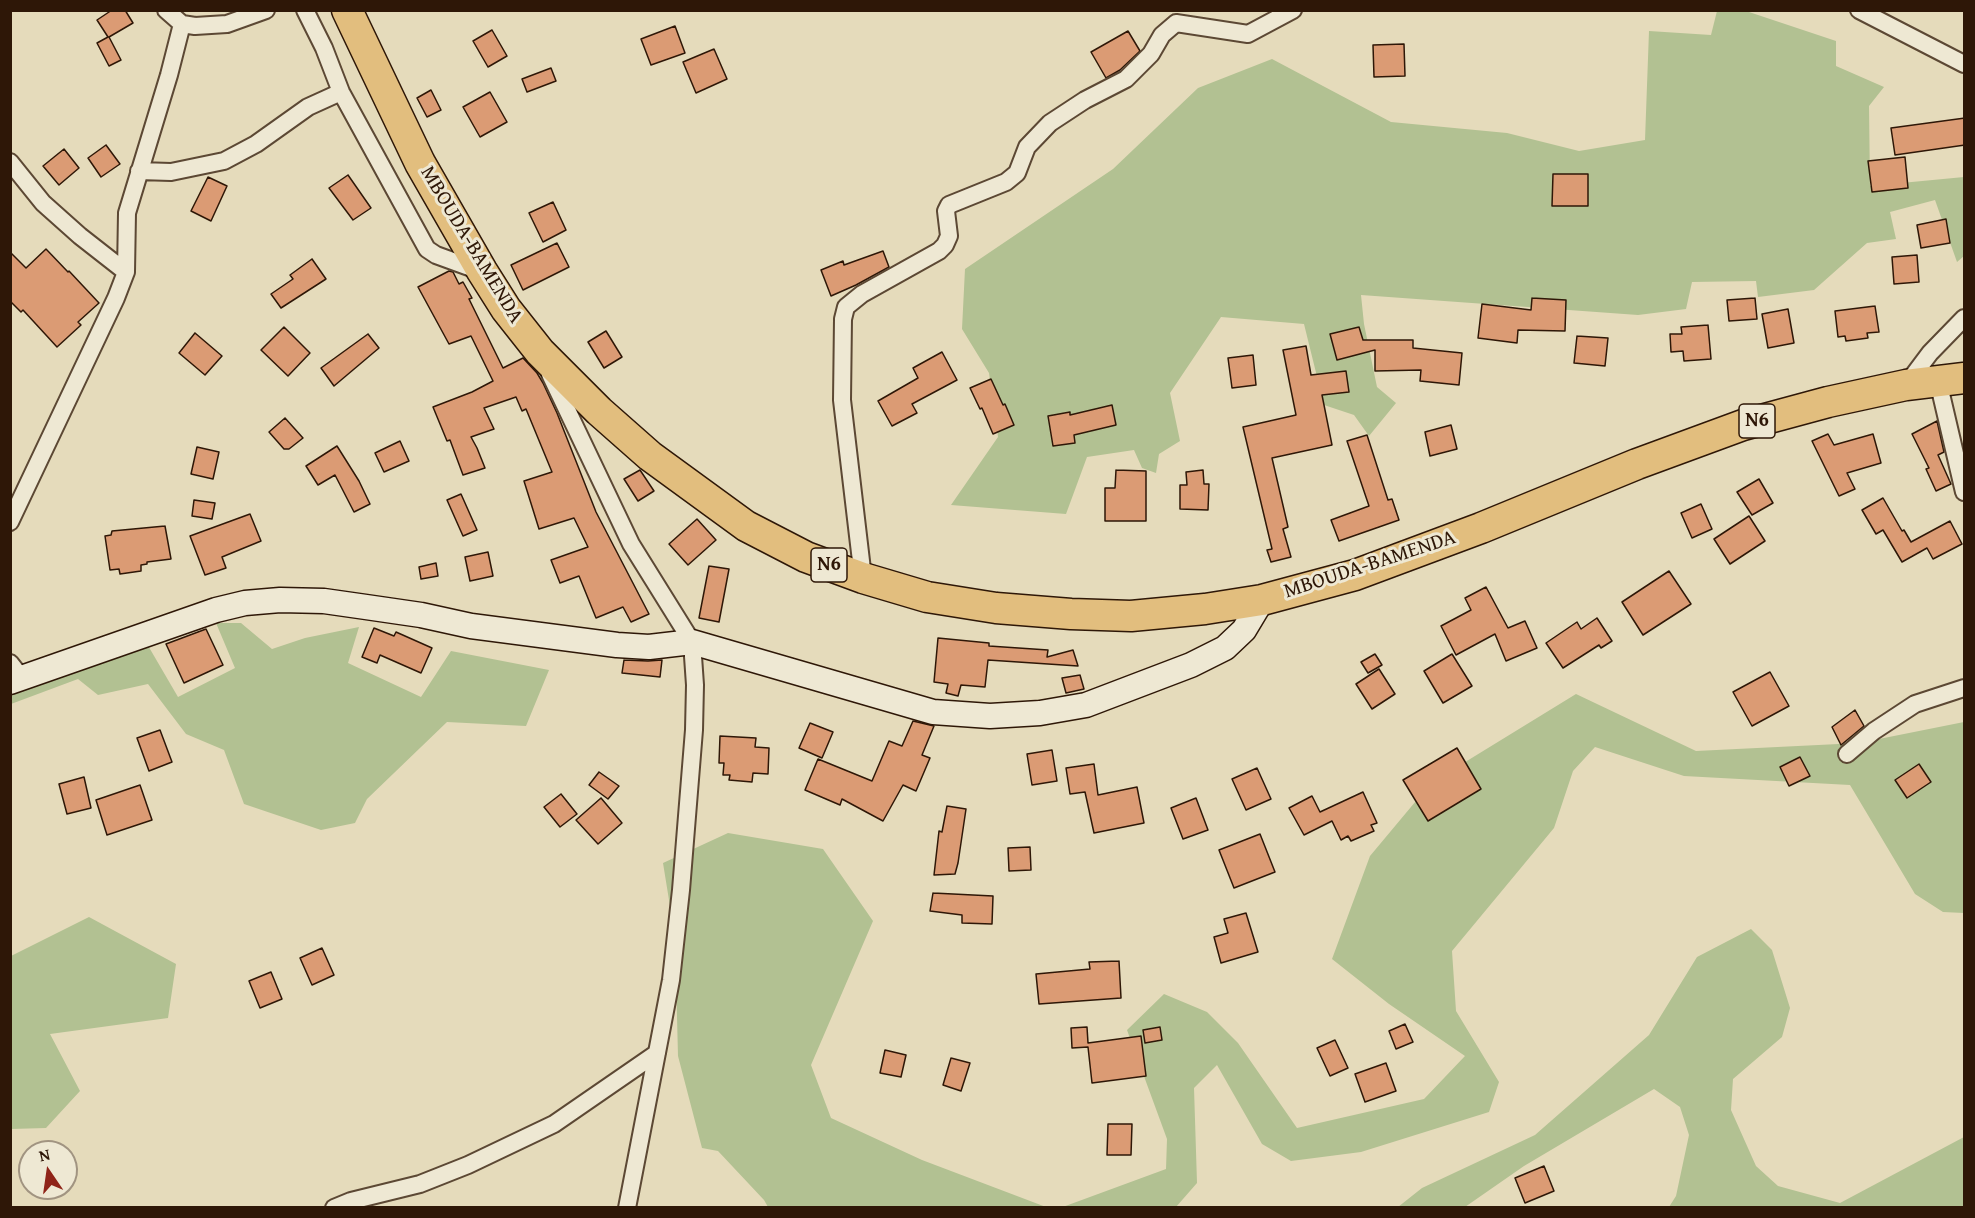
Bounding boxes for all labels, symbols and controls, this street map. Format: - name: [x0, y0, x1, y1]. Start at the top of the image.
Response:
- street label: MBOUDA-BAMENDA: [414, 162, 528, 328]
- road number: N6: [1739, 404, 1775, 438]
- street label: MBOUDA-BAMENDA: [1281, 525, 1459, 605]
- road number: N6: [811, 548, 847, 582]
- north arrow: [18, 1140, 78, 1200]
- text: N: [36, 1142, 52, 1167]

